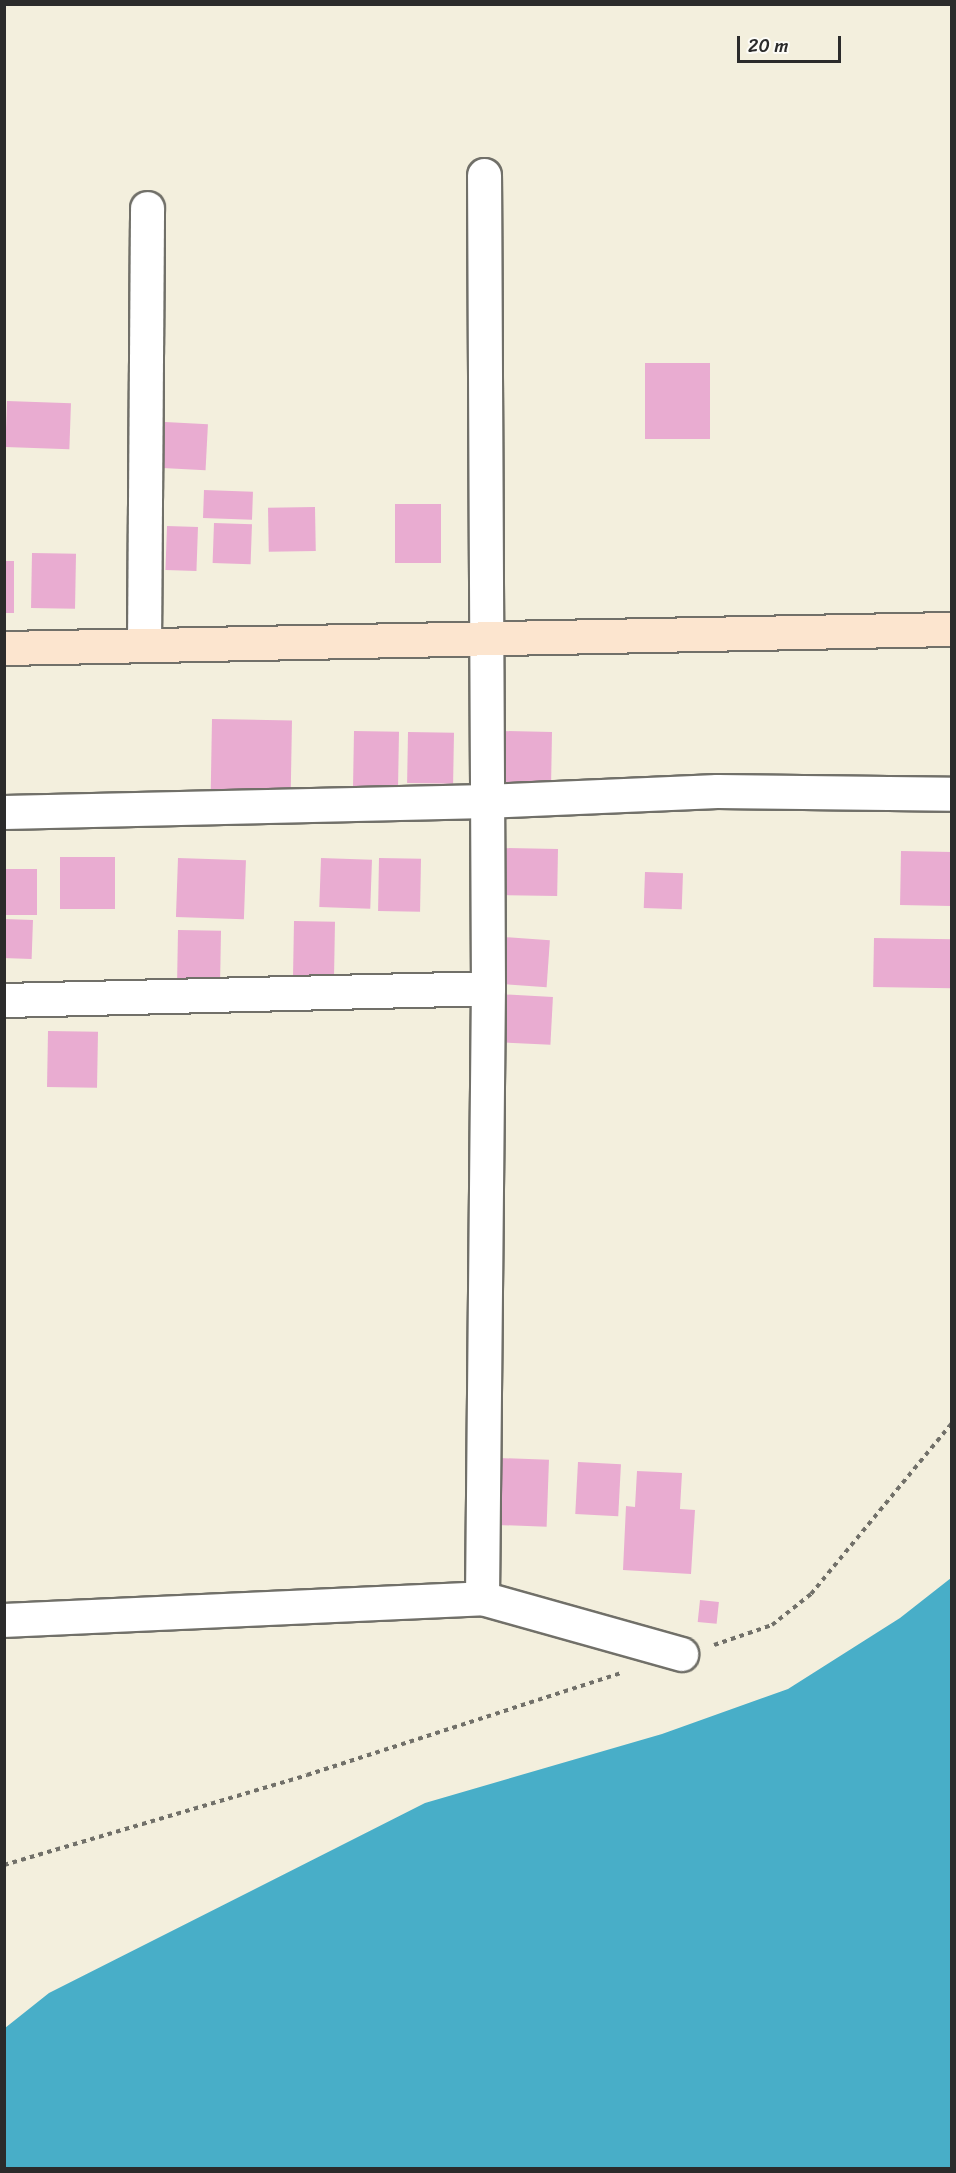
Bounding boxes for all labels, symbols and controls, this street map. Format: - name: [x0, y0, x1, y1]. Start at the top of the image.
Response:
- scale bar: [740, 24, 844, 62]
- text: 20 m: [748, 30, 788, 62]

